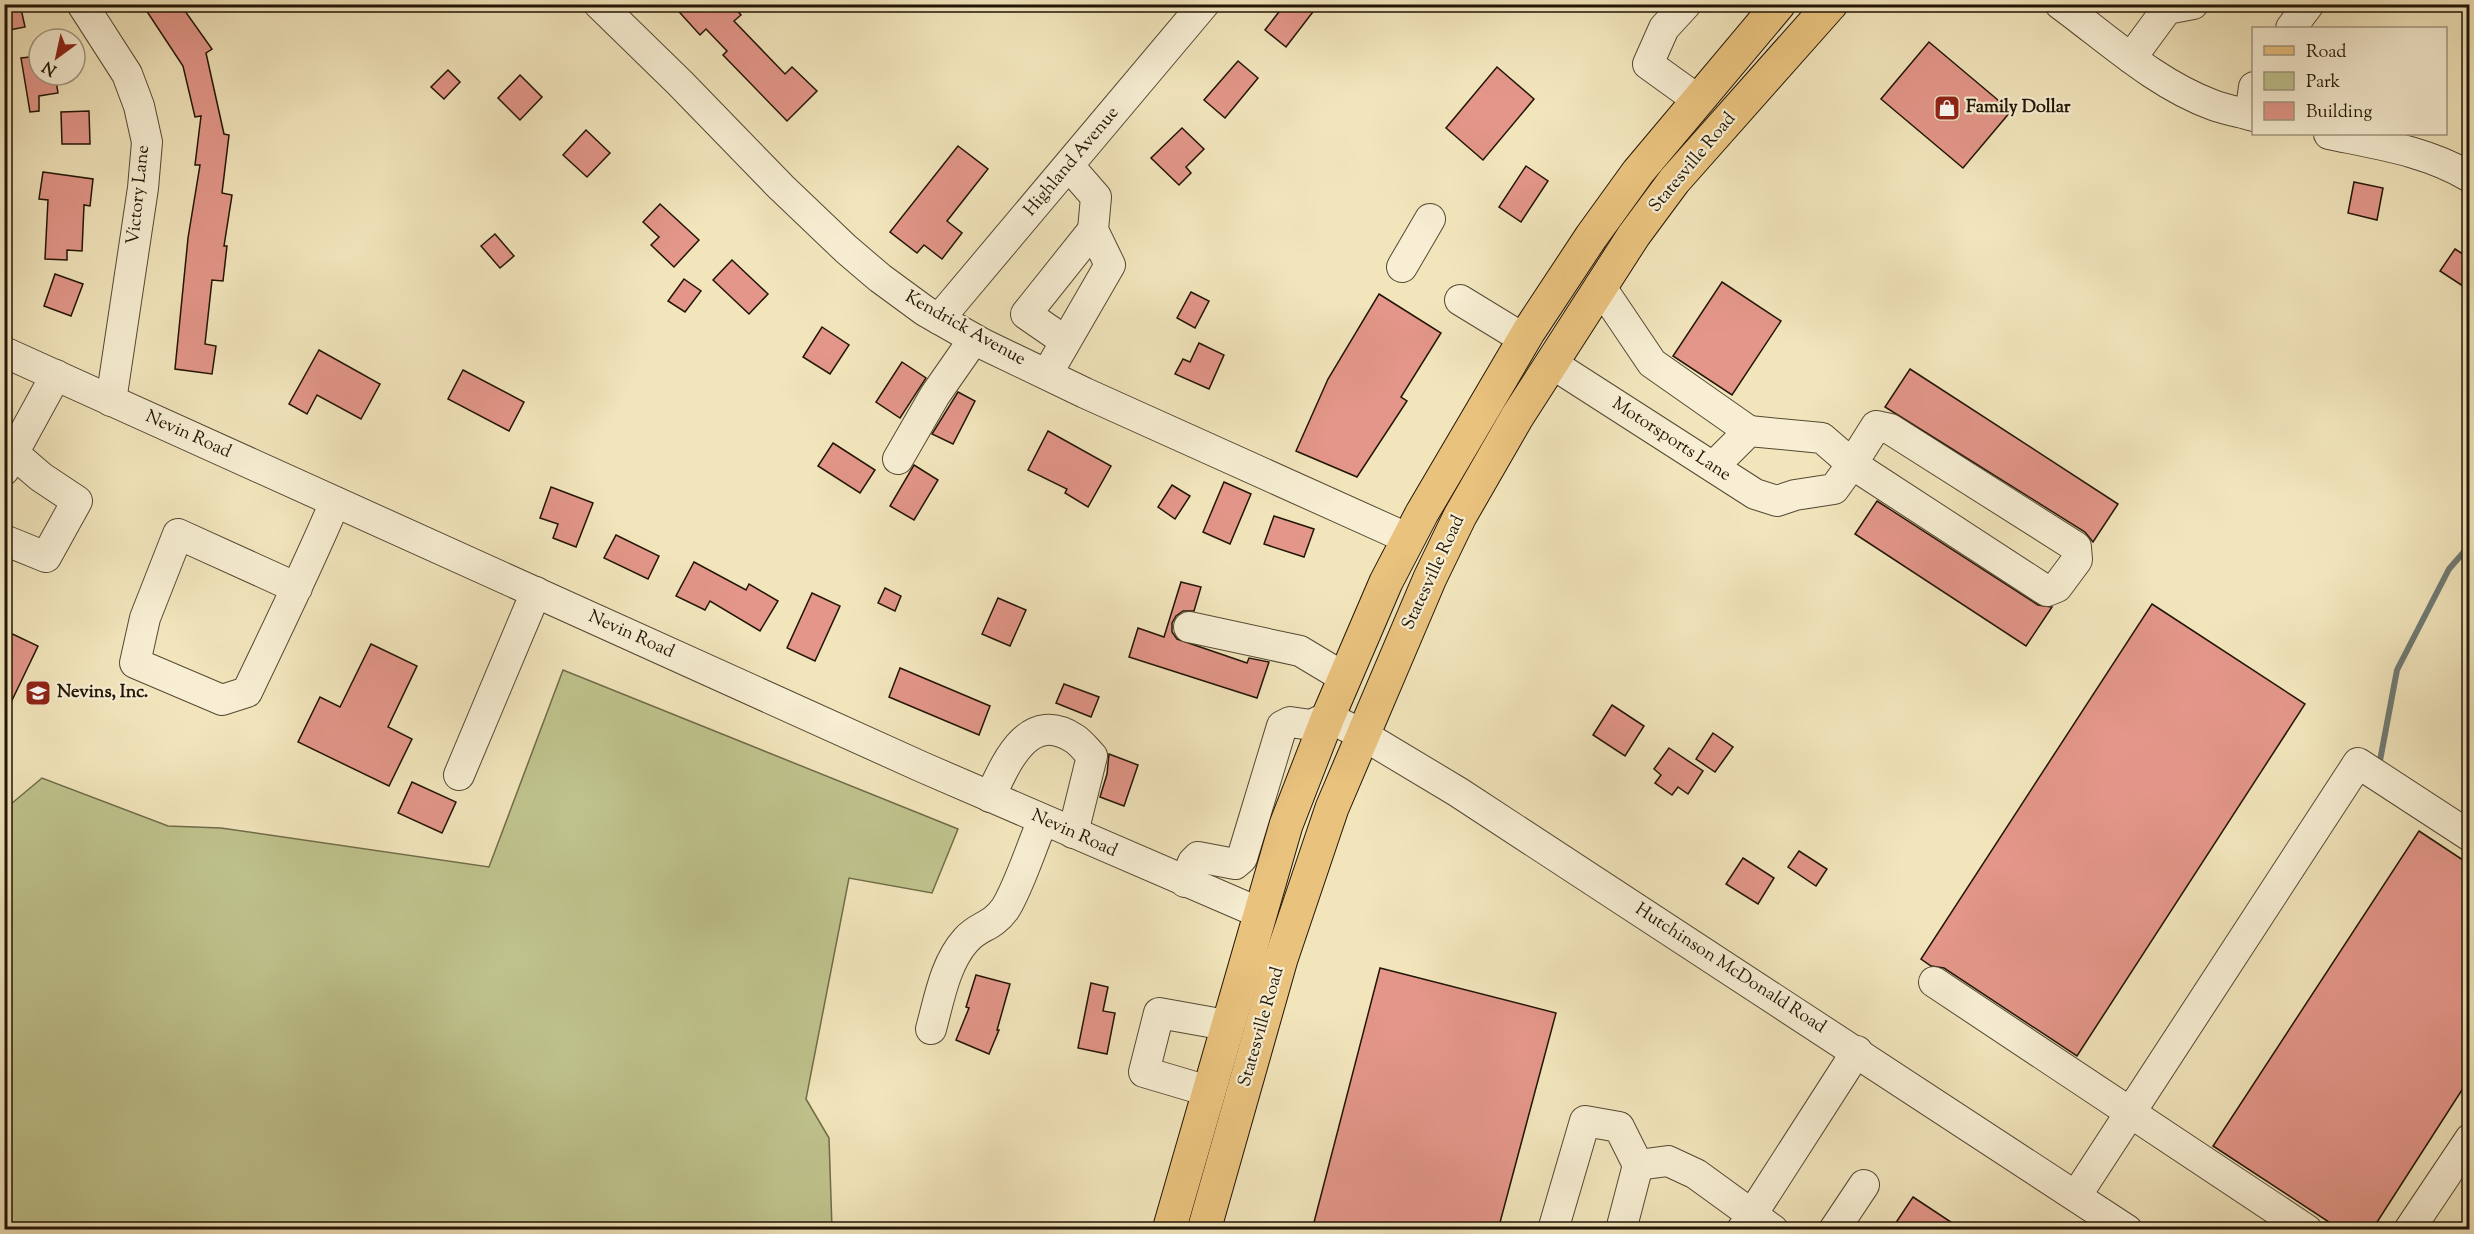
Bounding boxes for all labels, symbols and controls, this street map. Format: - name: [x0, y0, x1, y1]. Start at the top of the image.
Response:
- north arrow: [27, 27, 87, 87]
- legend: [2252, 27, 2447, 135]
- text: Road: [2306, 40, 2346, 66]
- text: N: [38, 54, 62, 81]
- text: Park: [2306, 70, 2341, 96]
- shop icon: Family Dollar: [1932, 93, 1962, 123]
- place label: Family Dollar: [1966, 95, 2071, 121]
- text: Building: [2306, 100, 2372, 126]
- street label: Highland Avenue: [1018, 101, 1126, 223]
- street label: Statesville Road: [1643, 107, 1743, 219]
- street label: Victory Lane: [121, 144, 157, 246]
- street label: Kendrick Avenue: [900, 285, 1030, 373]
- street label: Motorsports Lane: [1606, 392, 1736, 488]
- street label: Nevin Road: [141, 404, 235, 466]
- street label: Statesville Road: [1396, 511, 1472, 635]
- street label: Nevin Road: [584, 604, 678, 666]
- school or university icon: Nevins, Inc.: [23, 678, 53, 708]
- place label: Nevins, Inc.: [57, 680, 148, 706]
- street label: Nevin Road: [1027, 803, 1121, 865]
- street label: Hutchinson McDonald Road: [1629, 897, 1831, 1041]
- street label: Statesville Road: [1232, 964, 1292, 1090]

